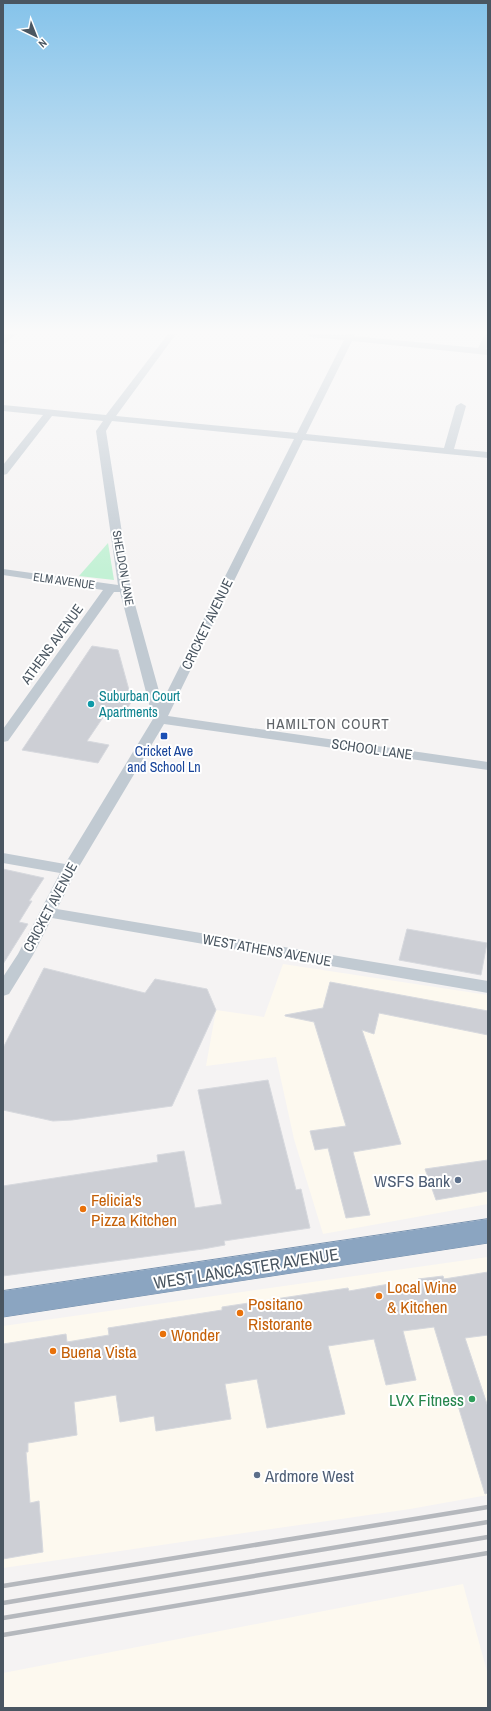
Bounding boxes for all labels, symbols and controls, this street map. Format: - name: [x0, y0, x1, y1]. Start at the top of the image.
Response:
- north arrow: [16, 16, 56, 56]
- text: N: [36, 36, 50, 51]
- street label: SHELDON LANE: [109, 529, 137, 607]
- street label: ELM AVENUE: [32, 569, 96, 593]
- street label: CRICKET AVENUE: [177, 576, 237, 672]
- street label: ATHENS AVENUE: [16, 600, 87, 688]
- place label: Suburban Court Apartments: [98, 687, 180, 721]
- marker: Suburban Court Apartments: [86, 699, 96, 709]
- district label: HAMILTON COURT: [266, 713, 390, 734]
- marker: Cricket Ave and School Ln: [159, 731, 169, 741]
- street label: SCHOOL LANE: [331, 734, 413, 764]
- place label: Cricket Ave and School Ln: [127, 742, 201, 776]
- street label: CRICKET AVENUE: [19, 859, 81, 955]
- street label: WEST ATHENS AVENUE: [201, 930, 333, 970]
- place label: WSFS Bank: [374, 1169, 450, 1192]
- marker: WSFS Bank: [453, 1175, 463, 1185]
- place label: Felicia's Pizza Kitchen: [91, 1188, 177, 1231]
- marker: Felicia's Pizza Kitchen: [78, 1204, 88, 1214]
- street label: WEST LANCASTER AVENUE: [152, 1242, 340, 1294]
- place label: Local Wine & Kitchen: [387, 1275, 457, 1318]
- marker: Local Wine & Kitchen: [374, 1291, 384, 1301]
- place label: Positano Ristorante: [248, 1292, 313, 1335]
- marker: Positano Ristorante: [235, 1308, 245, 1318]
- place label: Wonder: [171, 1323, 220, 1346]
- marker: Wonder: [158, 1329, 168, 1339]
- place label: Buena Vista: [61, 1340, 137, 1363]
- marker: Buena Vista: [48, 1346, 58, 1356]
- place label: LVX Fitness: [389, 1388, 464, 1411]
- marker: LVX Fitness: [467, 1394, 477, 1404]
- place label: Ardmore West: [264, 1464, 354, 1487]
- marker: Ardmore West: [252, 1470, 262, 1480]

